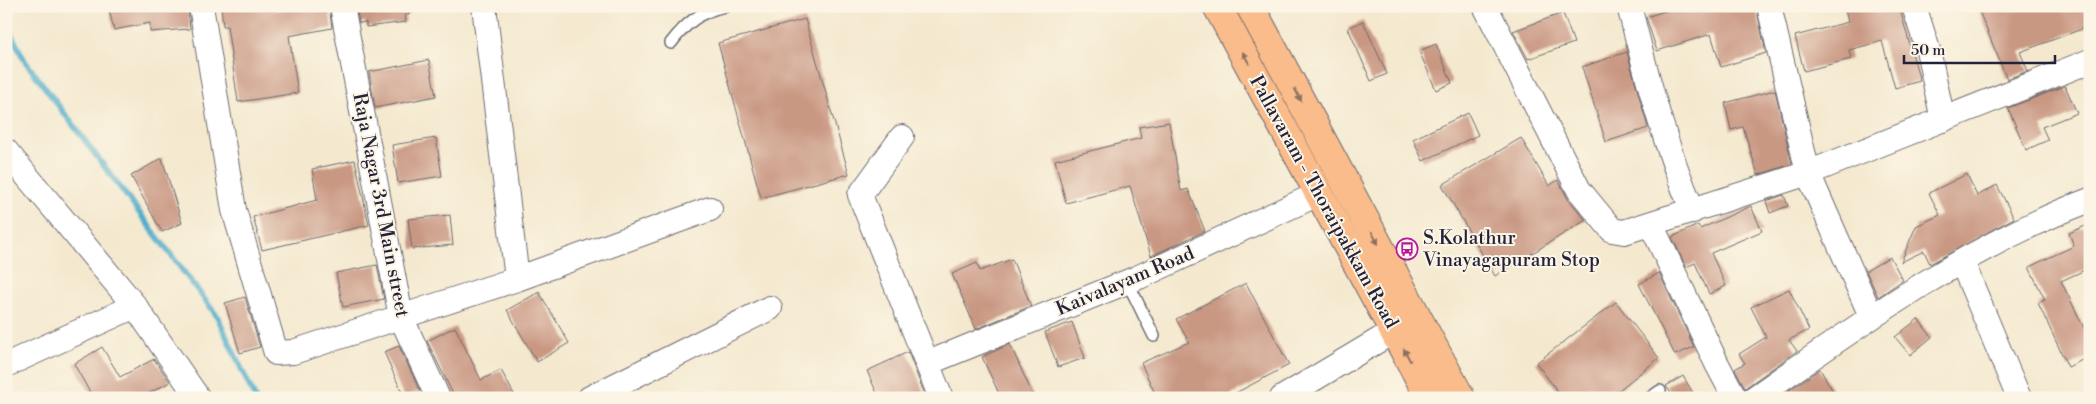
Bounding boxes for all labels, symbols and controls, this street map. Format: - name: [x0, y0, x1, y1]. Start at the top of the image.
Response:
- scale bar: [1904, 32, 2055, 64]
- text: 50 m: [1911, 41, 1945, 60]
- one-way arrow: [1242, 51, 1250, 66]
- street label: Pallavaram - Thoraipakkam Road: [1244, 71, 1404, 333]
- one-way arrow: [1294, 88, 1302, 103]
- street label: Raja Nagar 3rd Main street: [347, 91, 415, 320]
- place label: S.Kolathur Vinayagapuram Stop: [1422, 226, 1600, 272]
- one-way arrow: [1371, 231, 1379, 246]
- bus stop icon: S.Kolathur Vinayagapuram Stop: [1395, 237, 1419, 261]
- street label: Kaivalayam Road: [1052, 241, 1198, 321]
- one-way arrow: [1403, 347, 1411, 362]

